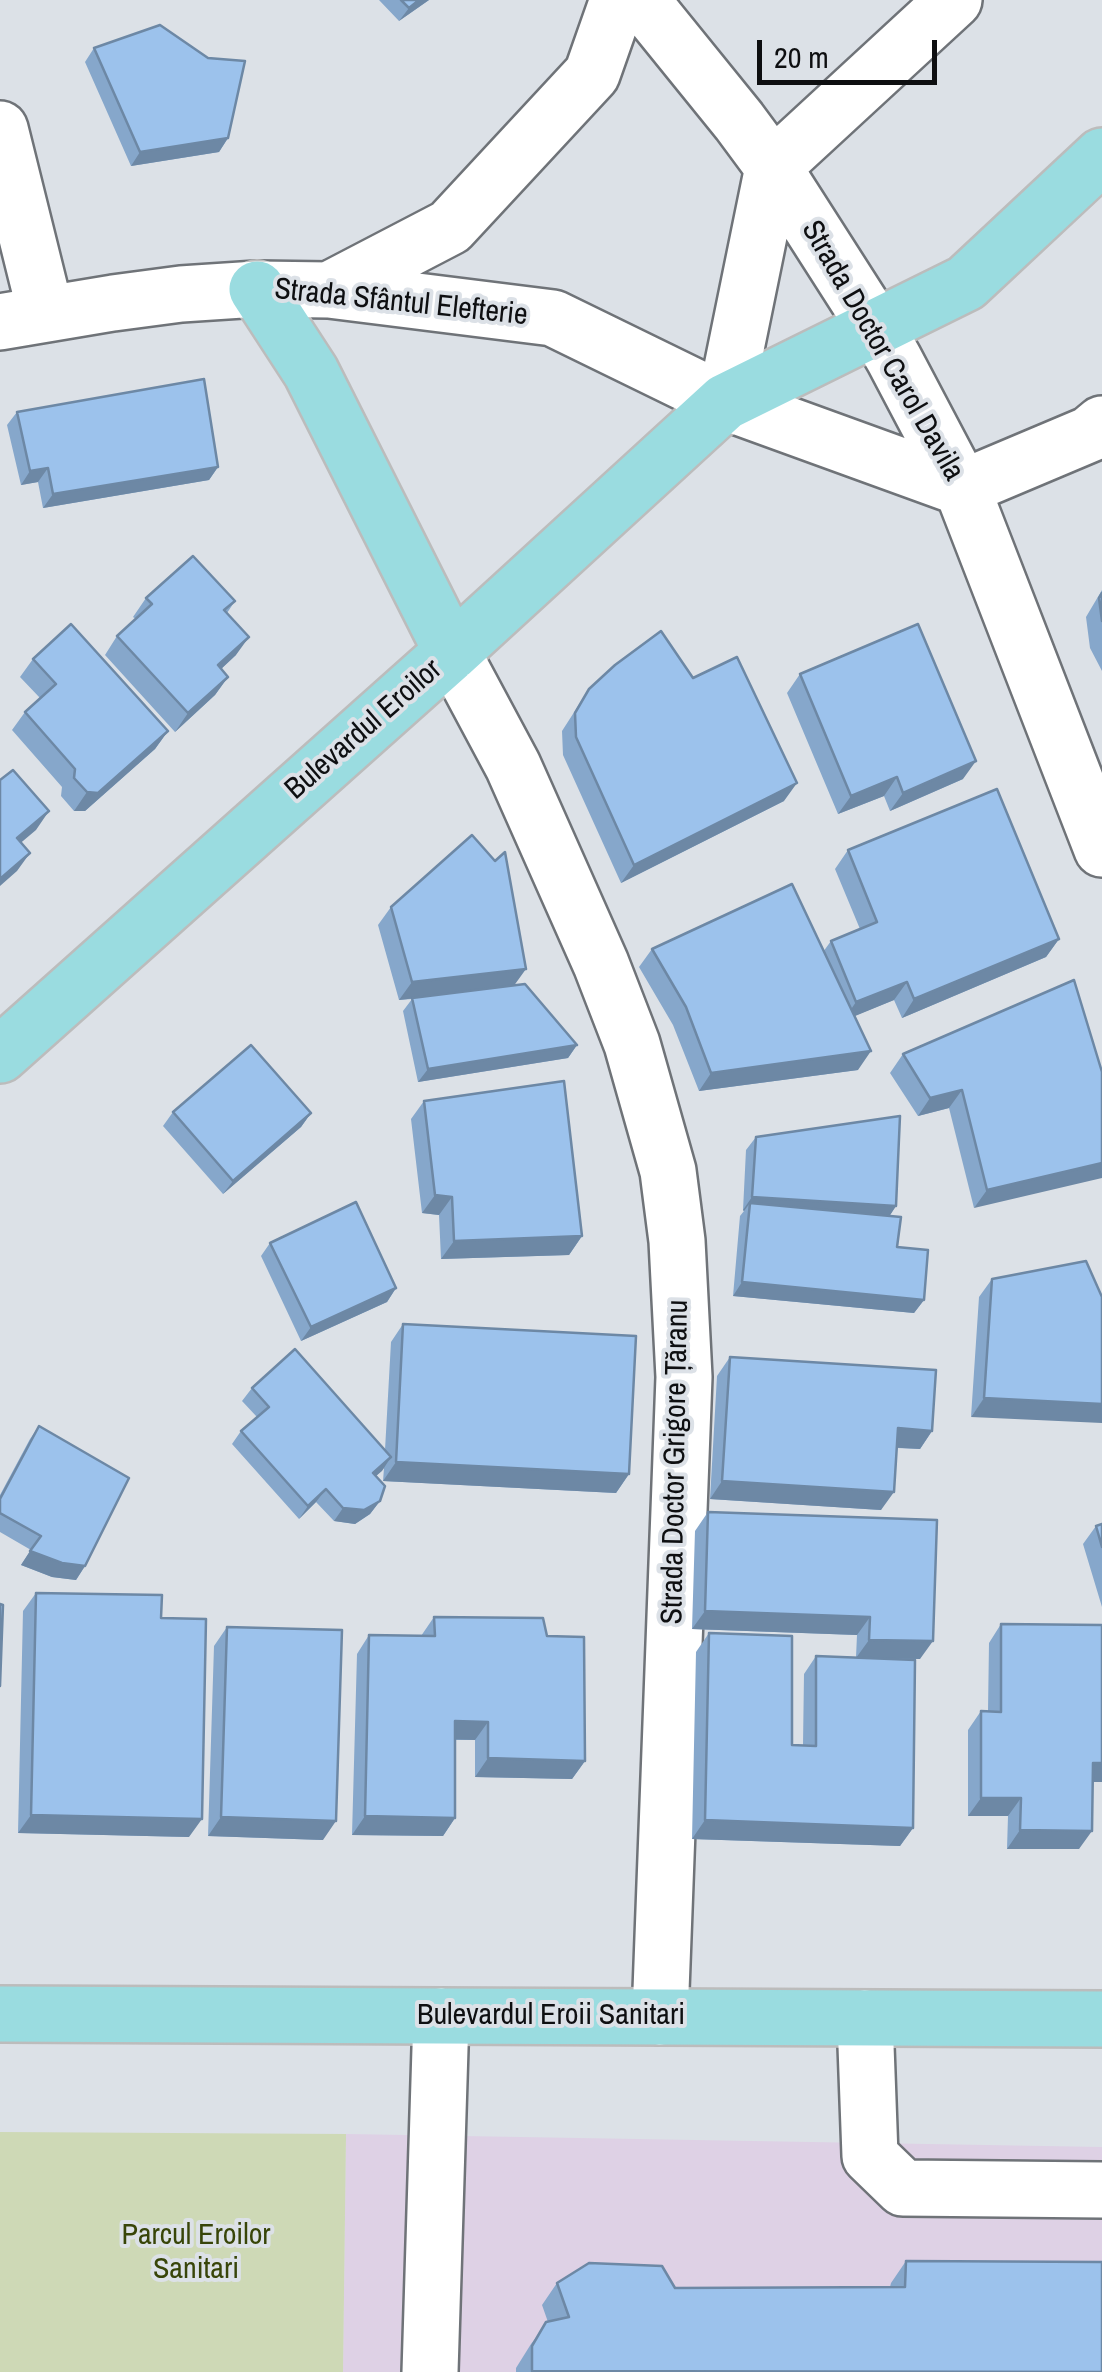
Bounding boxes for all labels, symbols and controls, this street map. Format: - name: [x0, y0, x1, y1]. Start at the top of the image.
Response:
- scale bar: [762, 20, 942, 82]
- text: 20 m: [774, 37, 829, 77]
- street label: Strada Doctor Carol Davila: [793, 215, 971, 487]
- street label: Strada Sfântul Elefterie: [273, 272, 529, 334]
- street label: Bulevardul Eroilor: [278, 652, 450, 808]
- street label: Strada Doctor Grigore Țăranu: [655, 1299, 697, 1625]
- street label: Bulevardul Eroii Sanitari: [417, 1998, 685, 2034]
- park label: Parcul Eroilor Sanitari: [121, 2218, 271, 2288]

